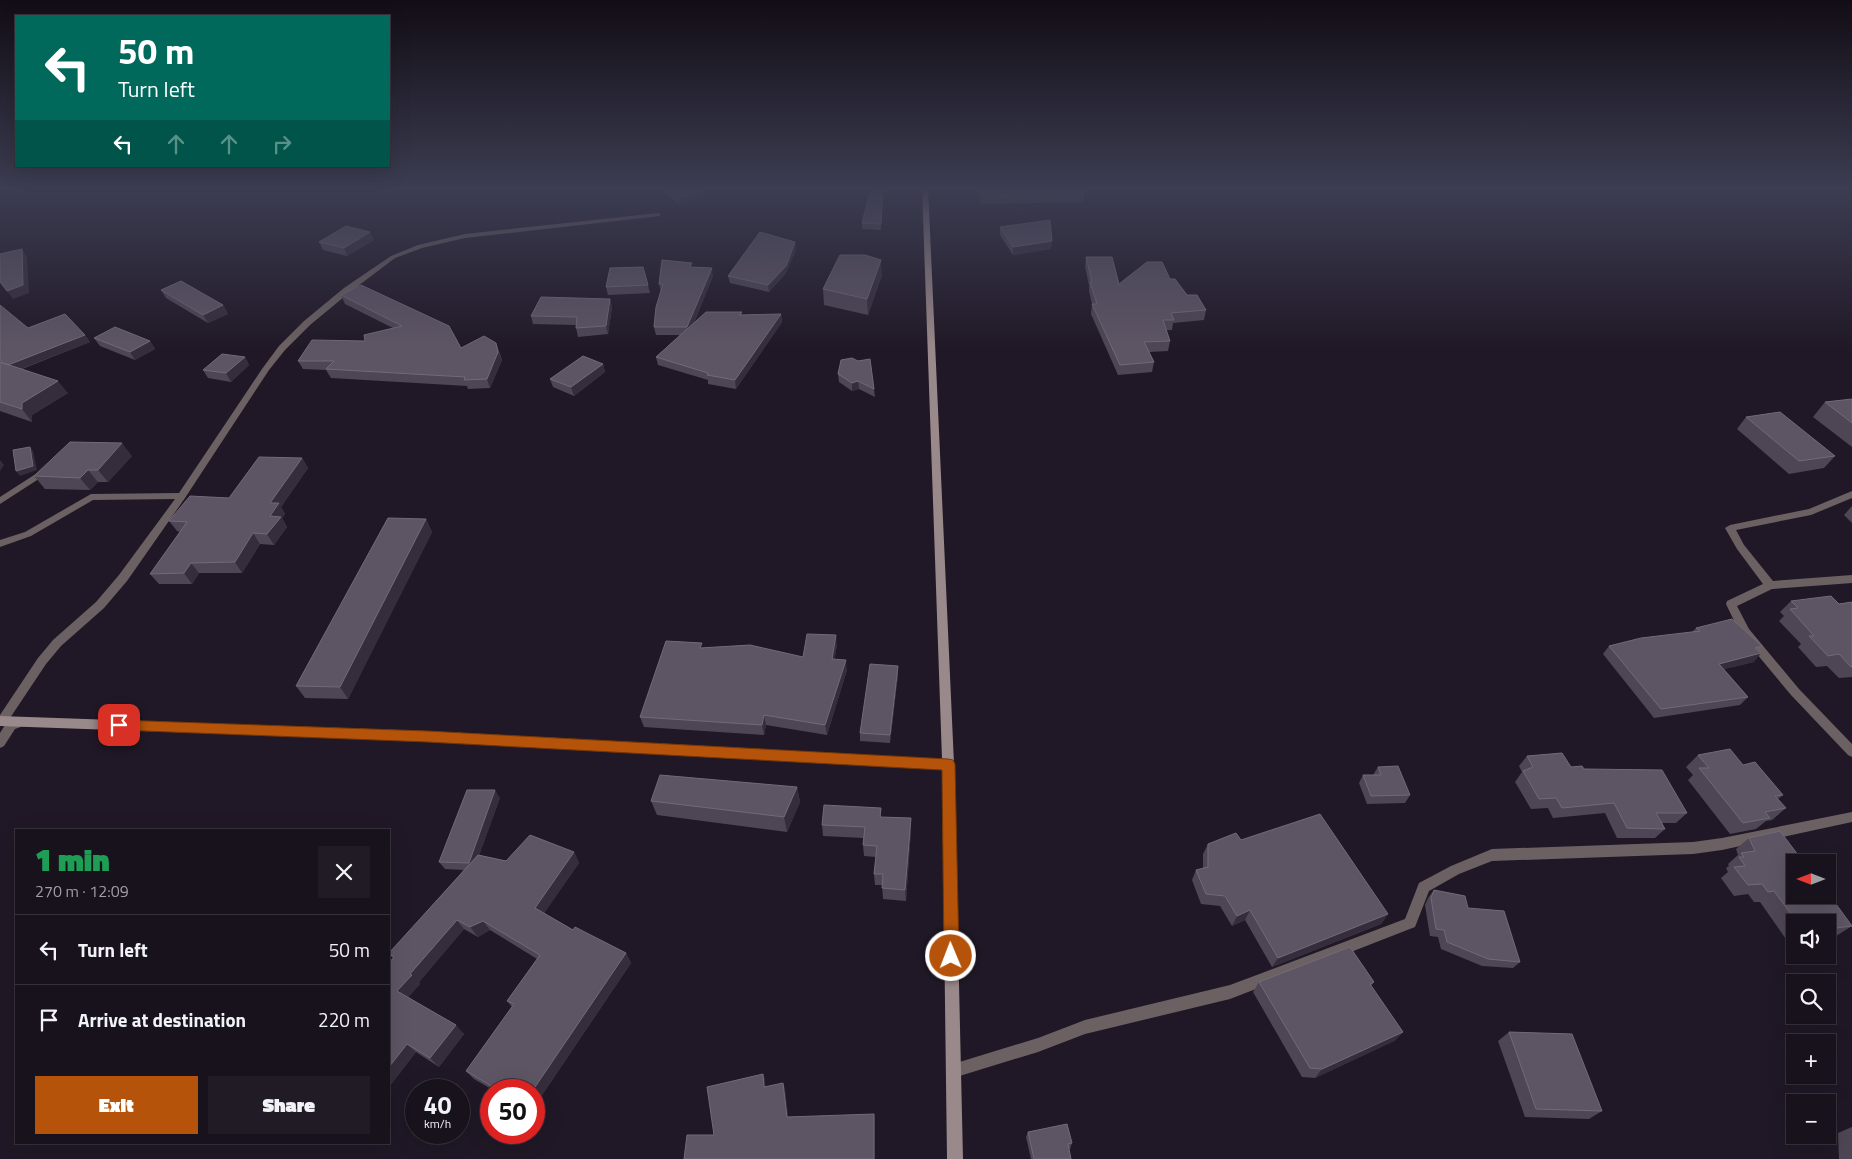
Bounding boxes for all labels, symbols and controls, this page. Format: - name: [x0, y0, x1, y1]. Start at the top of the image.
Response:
- text: 50 m: [118, 24, 194, 78]
- icon: left: [35, 35, 100, 100]
- text: Turn left: [118, 72, 195, 106]
- icon: left: [109, 130, 137, 158]
- icon: ahead: [162, 130, 190, 158]
- icon: ahead: [215, 130, 243, 158]
- icon: right: [268, 130, 296, 158]
- pin: [98, 704, 140, 746]
- icon: arrive: [105, 711, 133, 739]
- text: 1 min: [35, 837, 110, 883]
- button: close: [318, 846, 370, 898]
- north arrow: [1786, 854, 1836, 904]
- map controls: [1786, 854, 1836, 1144]
- text: 270 m · 12:09: [35, 879, 129, 903]
- button: sound: [1786, 914, 1836, 964]
- position arrow: [924, 929, 976, 981]
- text: Turn left: [78, 935, 148, 964]
- text: 50 m: [329, 935, 370, 964]
- icon: left: [35, 936, 63, 964]
- button: search: [1786, 974, 1836, 1024]
- text: Arrive at destination: [78, 1005, 246, 1034]
- text: 220 m: [318, 1005, 370, 1034]
- icon: arrive: [35, 1006, 63, 1034]
- button: +: [1786, 1034, 1836, 1084]
- button: Exit: [35, 1076, 198, 1134]
- button: Share: [208, 1076, 370, 1134]
- speed limit sign: 50: [480, 1079, 545, 1144]
- text: 40: [423, 1086, 452, 1124]
- button: −: [1786, 1094, 1836, 1144]
- text: km/h: [424, 1114, 451, 1133]

